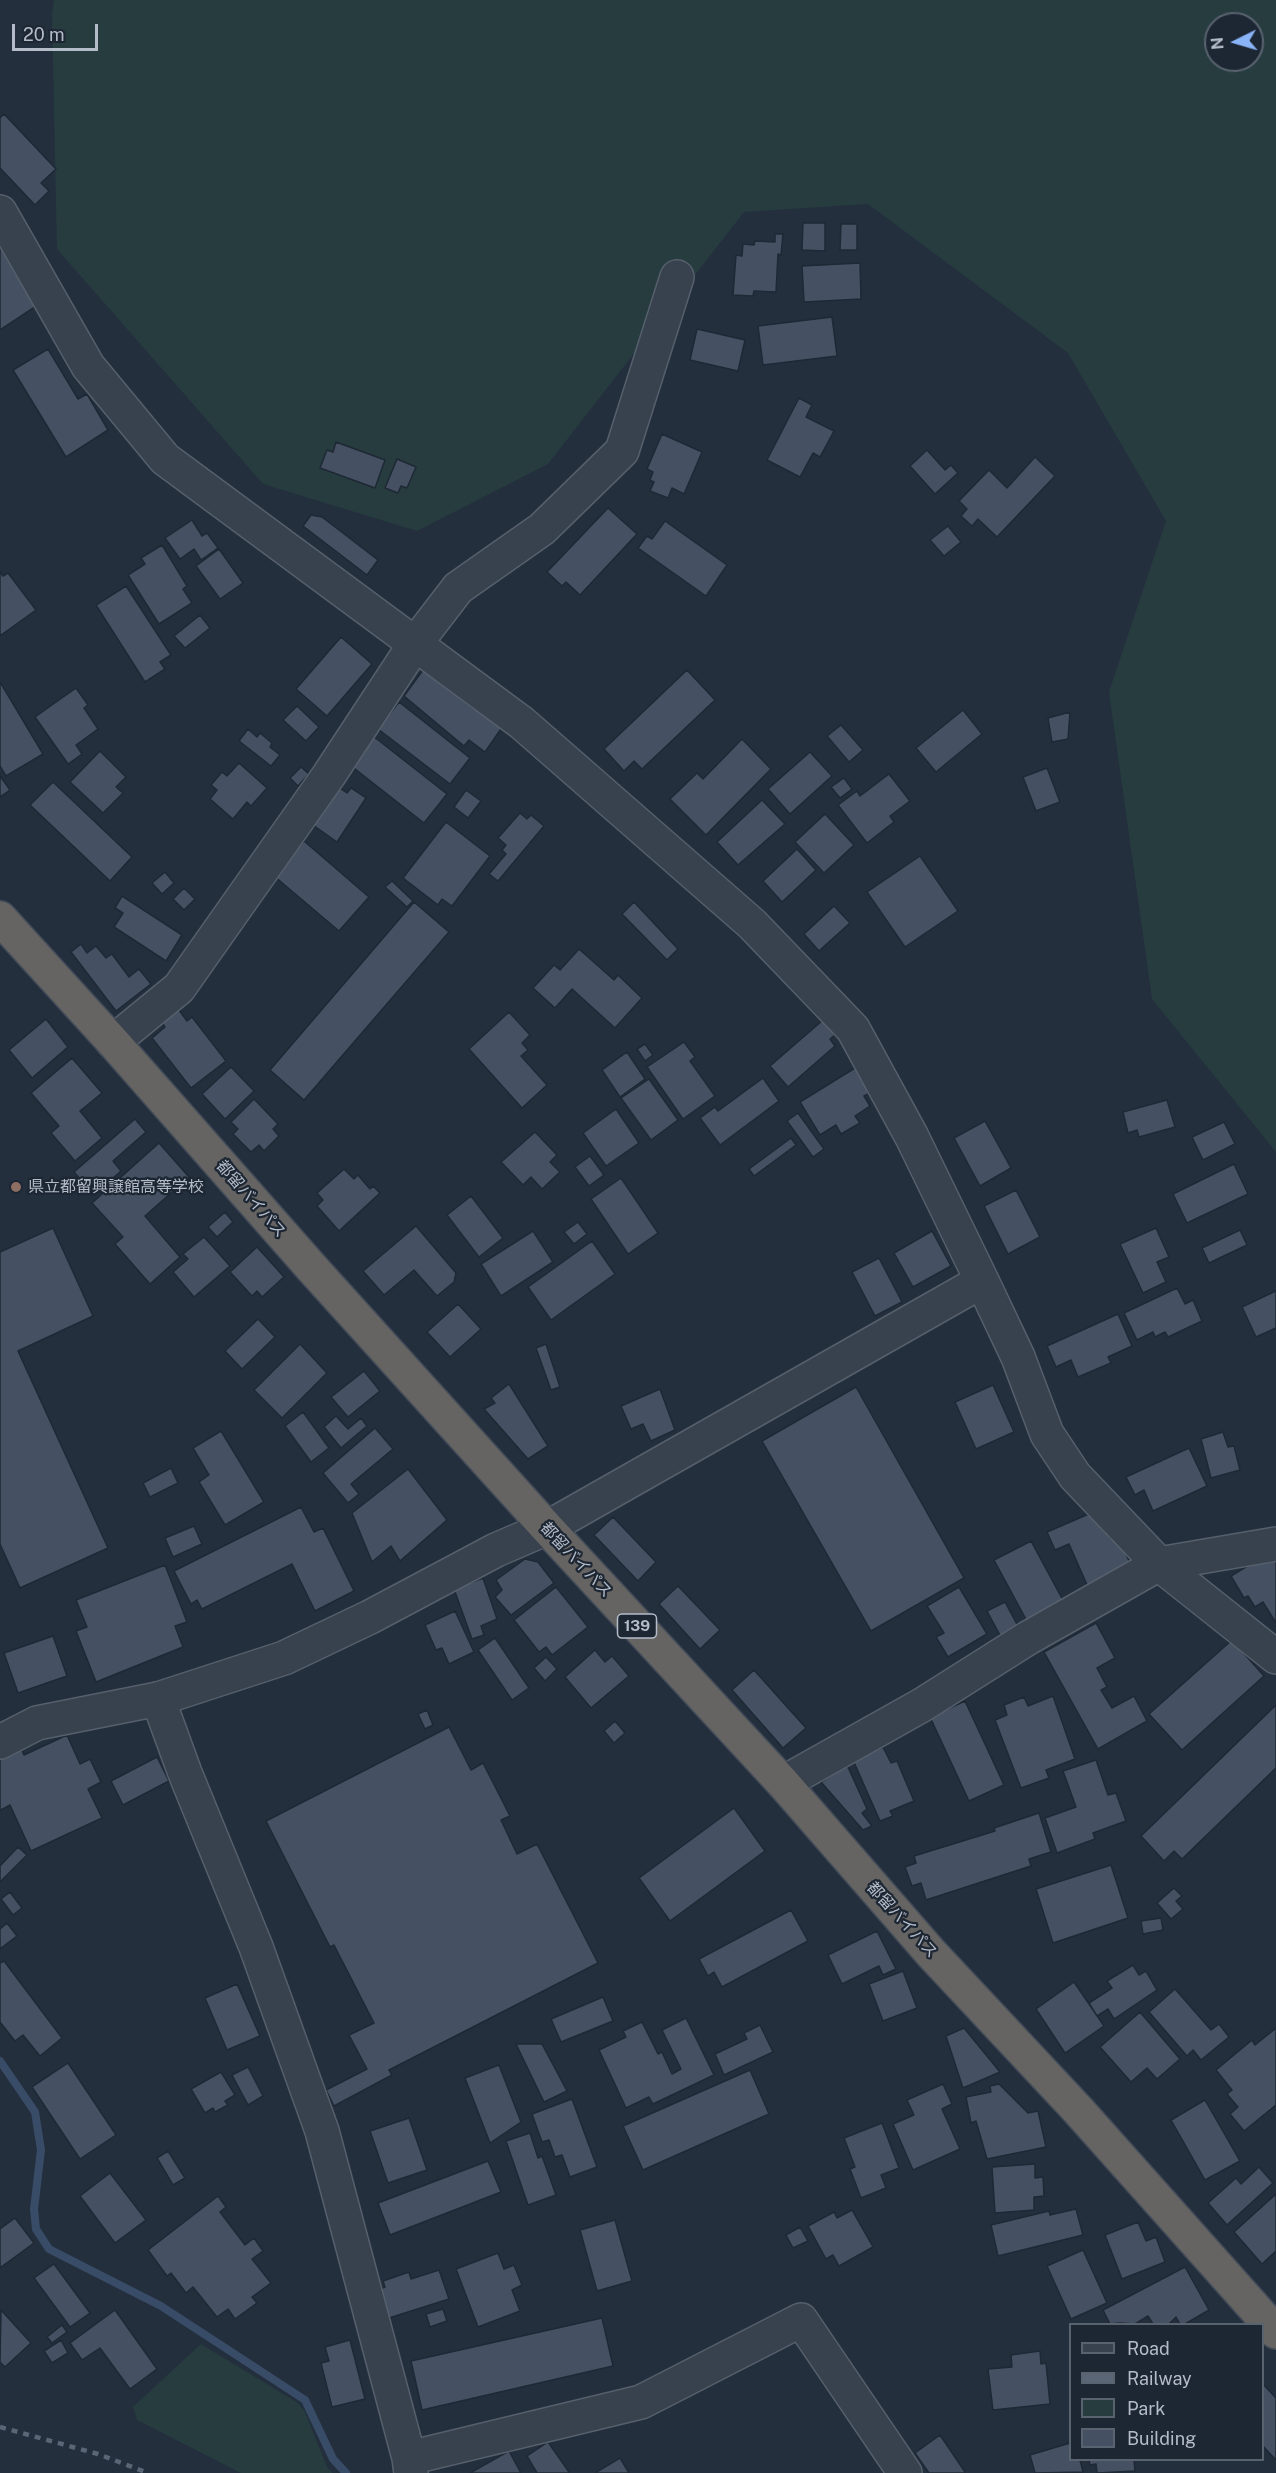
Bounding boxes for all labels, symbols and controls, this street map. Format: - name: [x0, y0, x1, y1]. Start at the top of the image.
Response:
- scale bar: [15, 12, 100, 50]
- north arrow: [1204, 12, 1264, 72]
- text: 20 m: [23, 24, 65, 45]
- text: N: [1208, 36, 1228, 51]
- street label: 都留バイパス: [212, 1156, 290, 1242]
- place label: 県立都留興譲館高等学校: [28, 1177, 204, 1197]
- marker: 県立都留興譲館高等学校: [9, 1180, 23, 1194]
- street label: 都留バイパス: [536, 1518, 616, 1602]
- road number: 139: [618, 1614, 656, 1638]
- street label: 都留バイパス: [863, 1878, 941, 1962]
- legend: [1069, 2323, 1264, 2461]
- text: Road: [1127, 2338, 1170, 2359]
- text: Railway: [1127, 2368, 1192, 2389]
- text: Park: [1127, 2398, 1165, 2419]
- text: Building: [1127, 2428, 1196, 2449]

